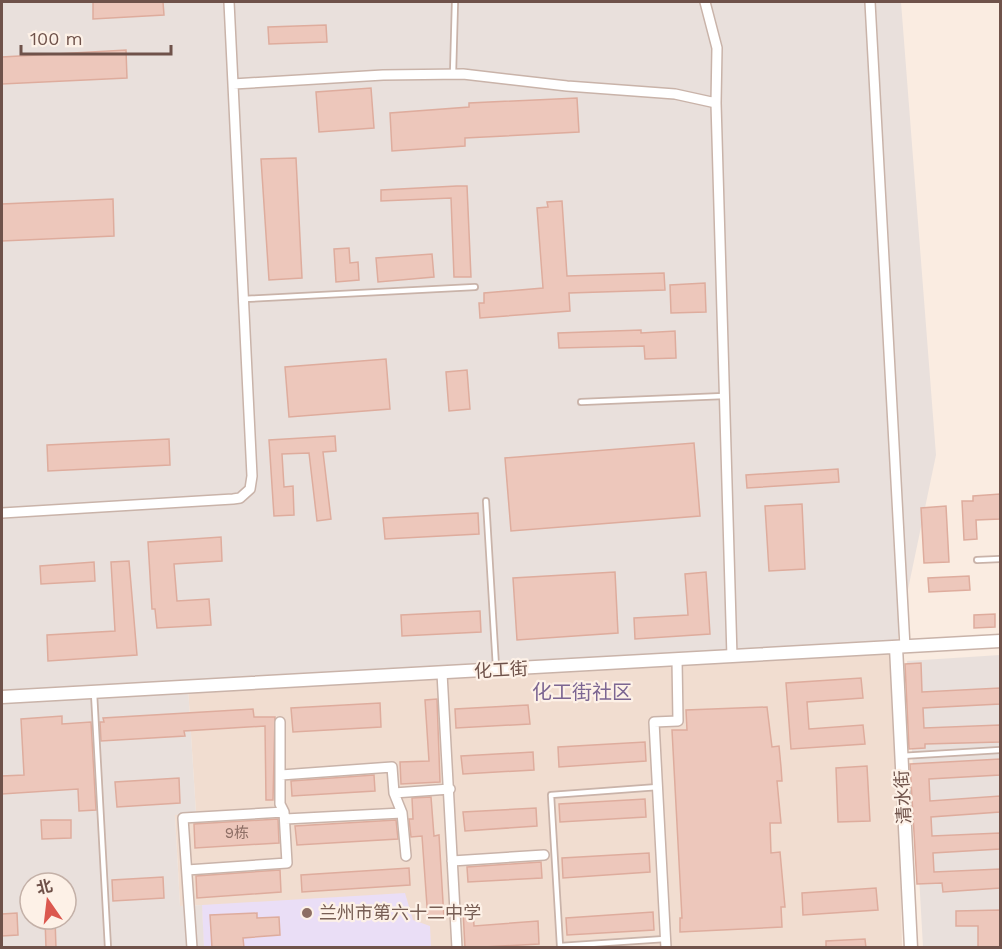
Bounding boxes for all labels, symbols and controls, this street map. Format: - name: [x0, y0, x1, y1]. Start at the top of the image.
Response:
- scale bar: [21, 18, 171, 56]
- text: 100 m: [30, 28, 83, 49]
- street label: 化工街: [473, 658, 528, 681]
- district label: 化工街社区: [532, 680, 632, 704]
- street label: 清水街: [891, 770, 914, 825]
- house number: 9栋: [225, 824, 249, 842]
- north arrow: [18, 871, 78, 931]
- text: 北: [34, 876, 55, 898]
- place label: 兰州市第六十二中学: [319, 902, 481, 923]
- marker: 兰州市第六十二中学: [300, 906, 314, 920]

